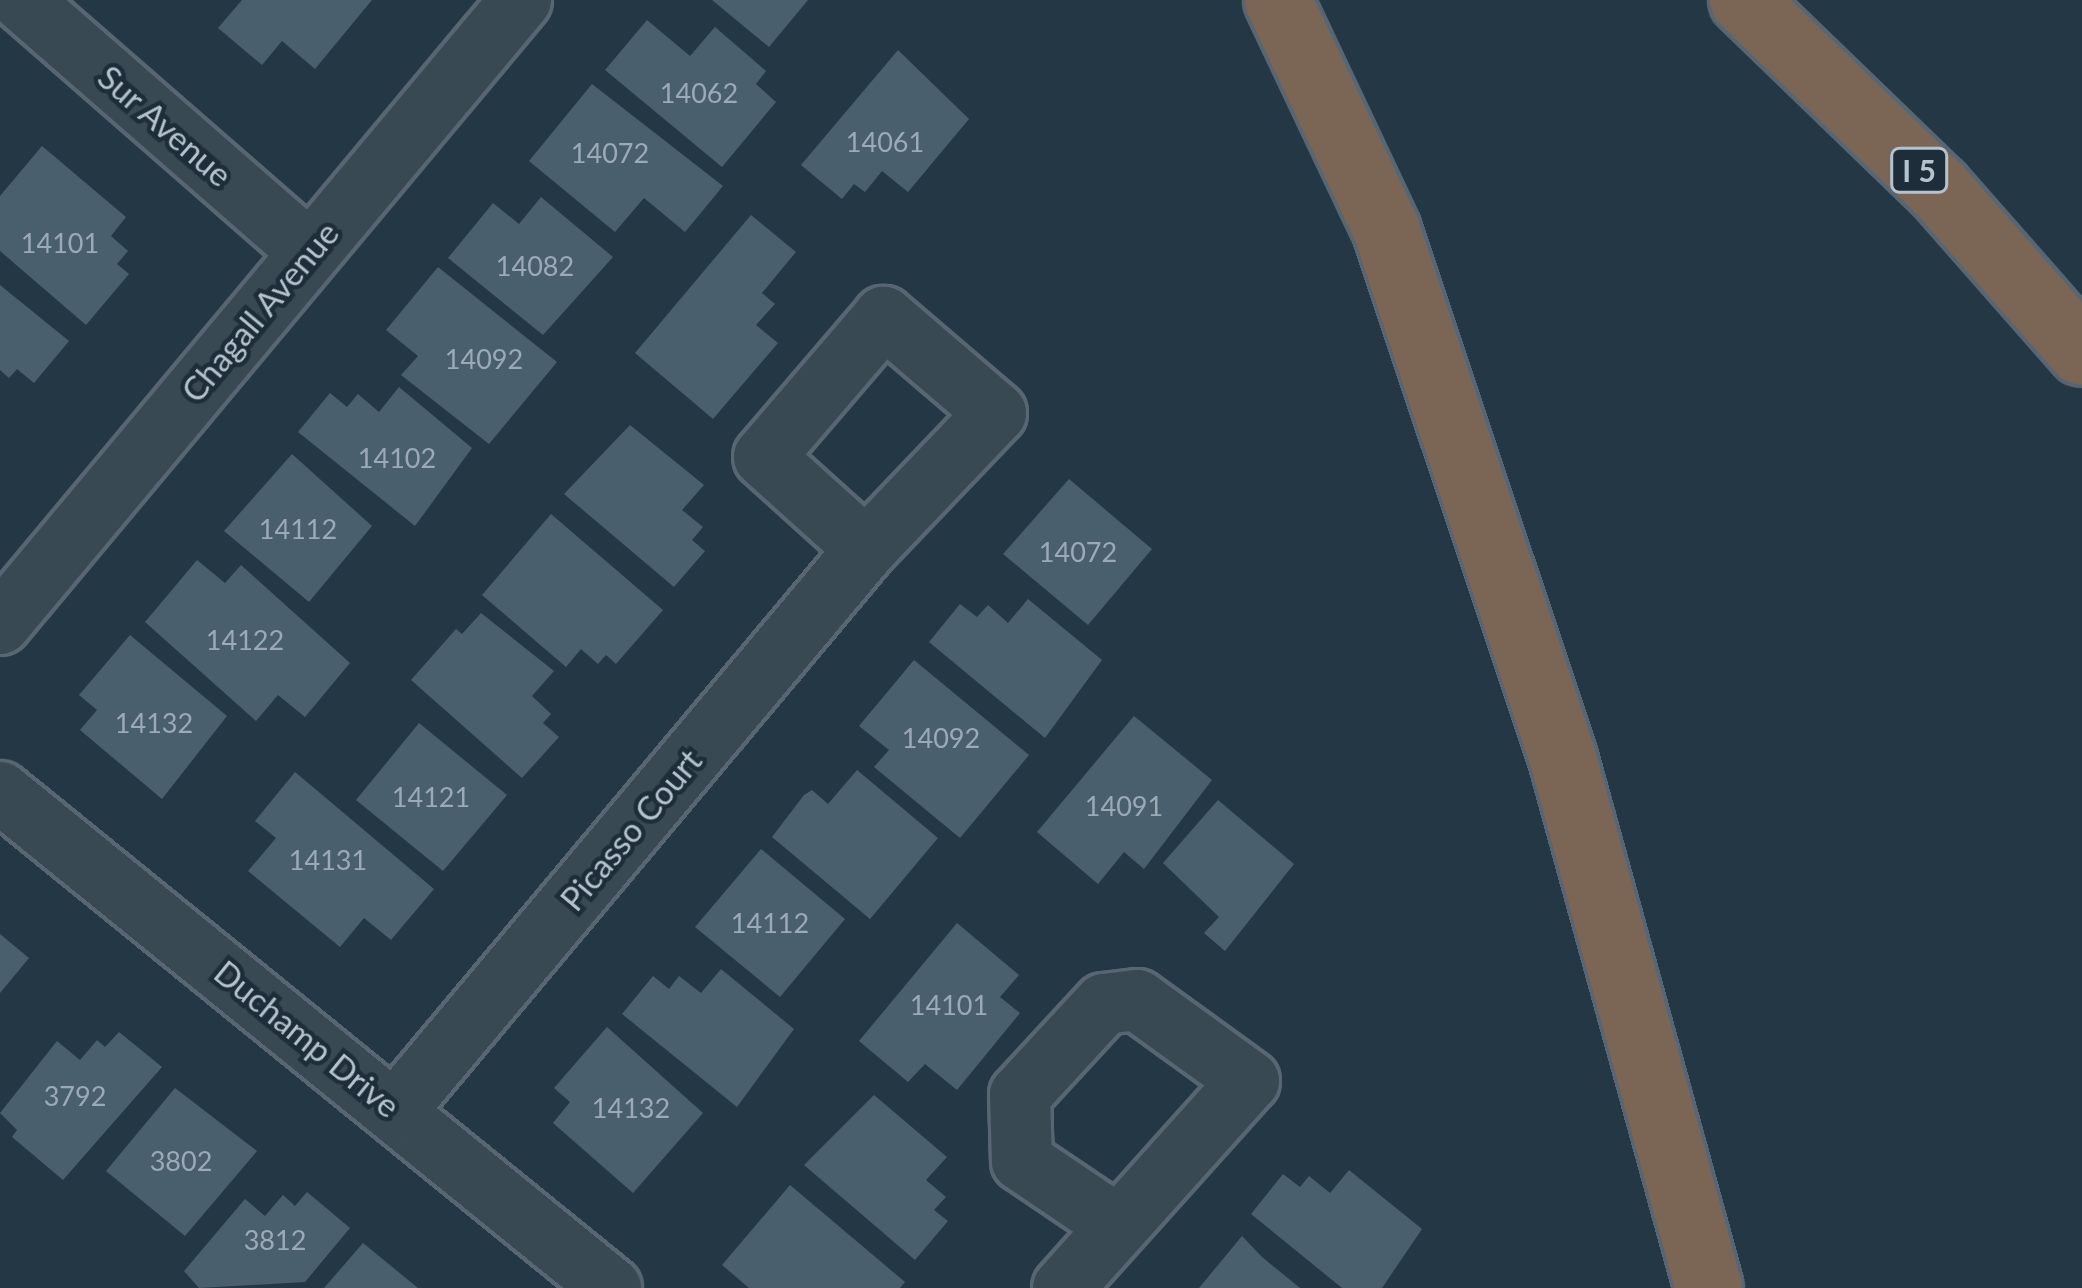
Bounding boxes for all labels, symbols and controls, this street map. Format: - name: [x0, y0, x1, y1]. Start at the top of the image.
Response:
- street label: Sur Avenue: [89, 57, 241, 195]
- house number: 14062: [660, 77, 738, 109]
- house number: 14061: [846, 126, 924, 158]
- house number: 14072: [571, 137, 649, 169]
- road number: I 5: [1889, 146, 1949, 194]
- street label: Chagall Avenue: [173, 214, 347, 410]
- house number: 14101: [21, 227, 99, 259]
- house number: 14082: [496, 250, 574, 282]
- house number: 14092: [445, 343, 523, 375]
- house number: 14102: [358, 442, 436, 474]
- house number: 14112: [259, 513, 337, 545]
- house number: 14072: [1039, 536, 1117, 568]
- house number: 14122: [206, 624, 284, 656]
- house number: 14132: [115, 707, 193, 739]
- house number: 14092: [902, 722, 980, 754]
- street label: Picasso Court: [552, 741, 710, 919]
- house number: 14121: [392, 781, 470, 813]
- house number: 14091: [1085, 790, 1163, 822]
- house number: 14131: [289, 844, 367, 876]
- house number: 14112: [731, 907, 809, 939]
- street label: Duchamp Drive: [207, 952, 407, 1126]
- house number: 14101: [910, 989, 988, 1021]
- house number: 3792: [44, 1080, 106, 1112]
- house number: 14132: [592, 1092, 670, 1124]
- house number: 3802: [150, 1145, 212, 1177]
- house number: 3812: [244, 1224, 306, 1256]

